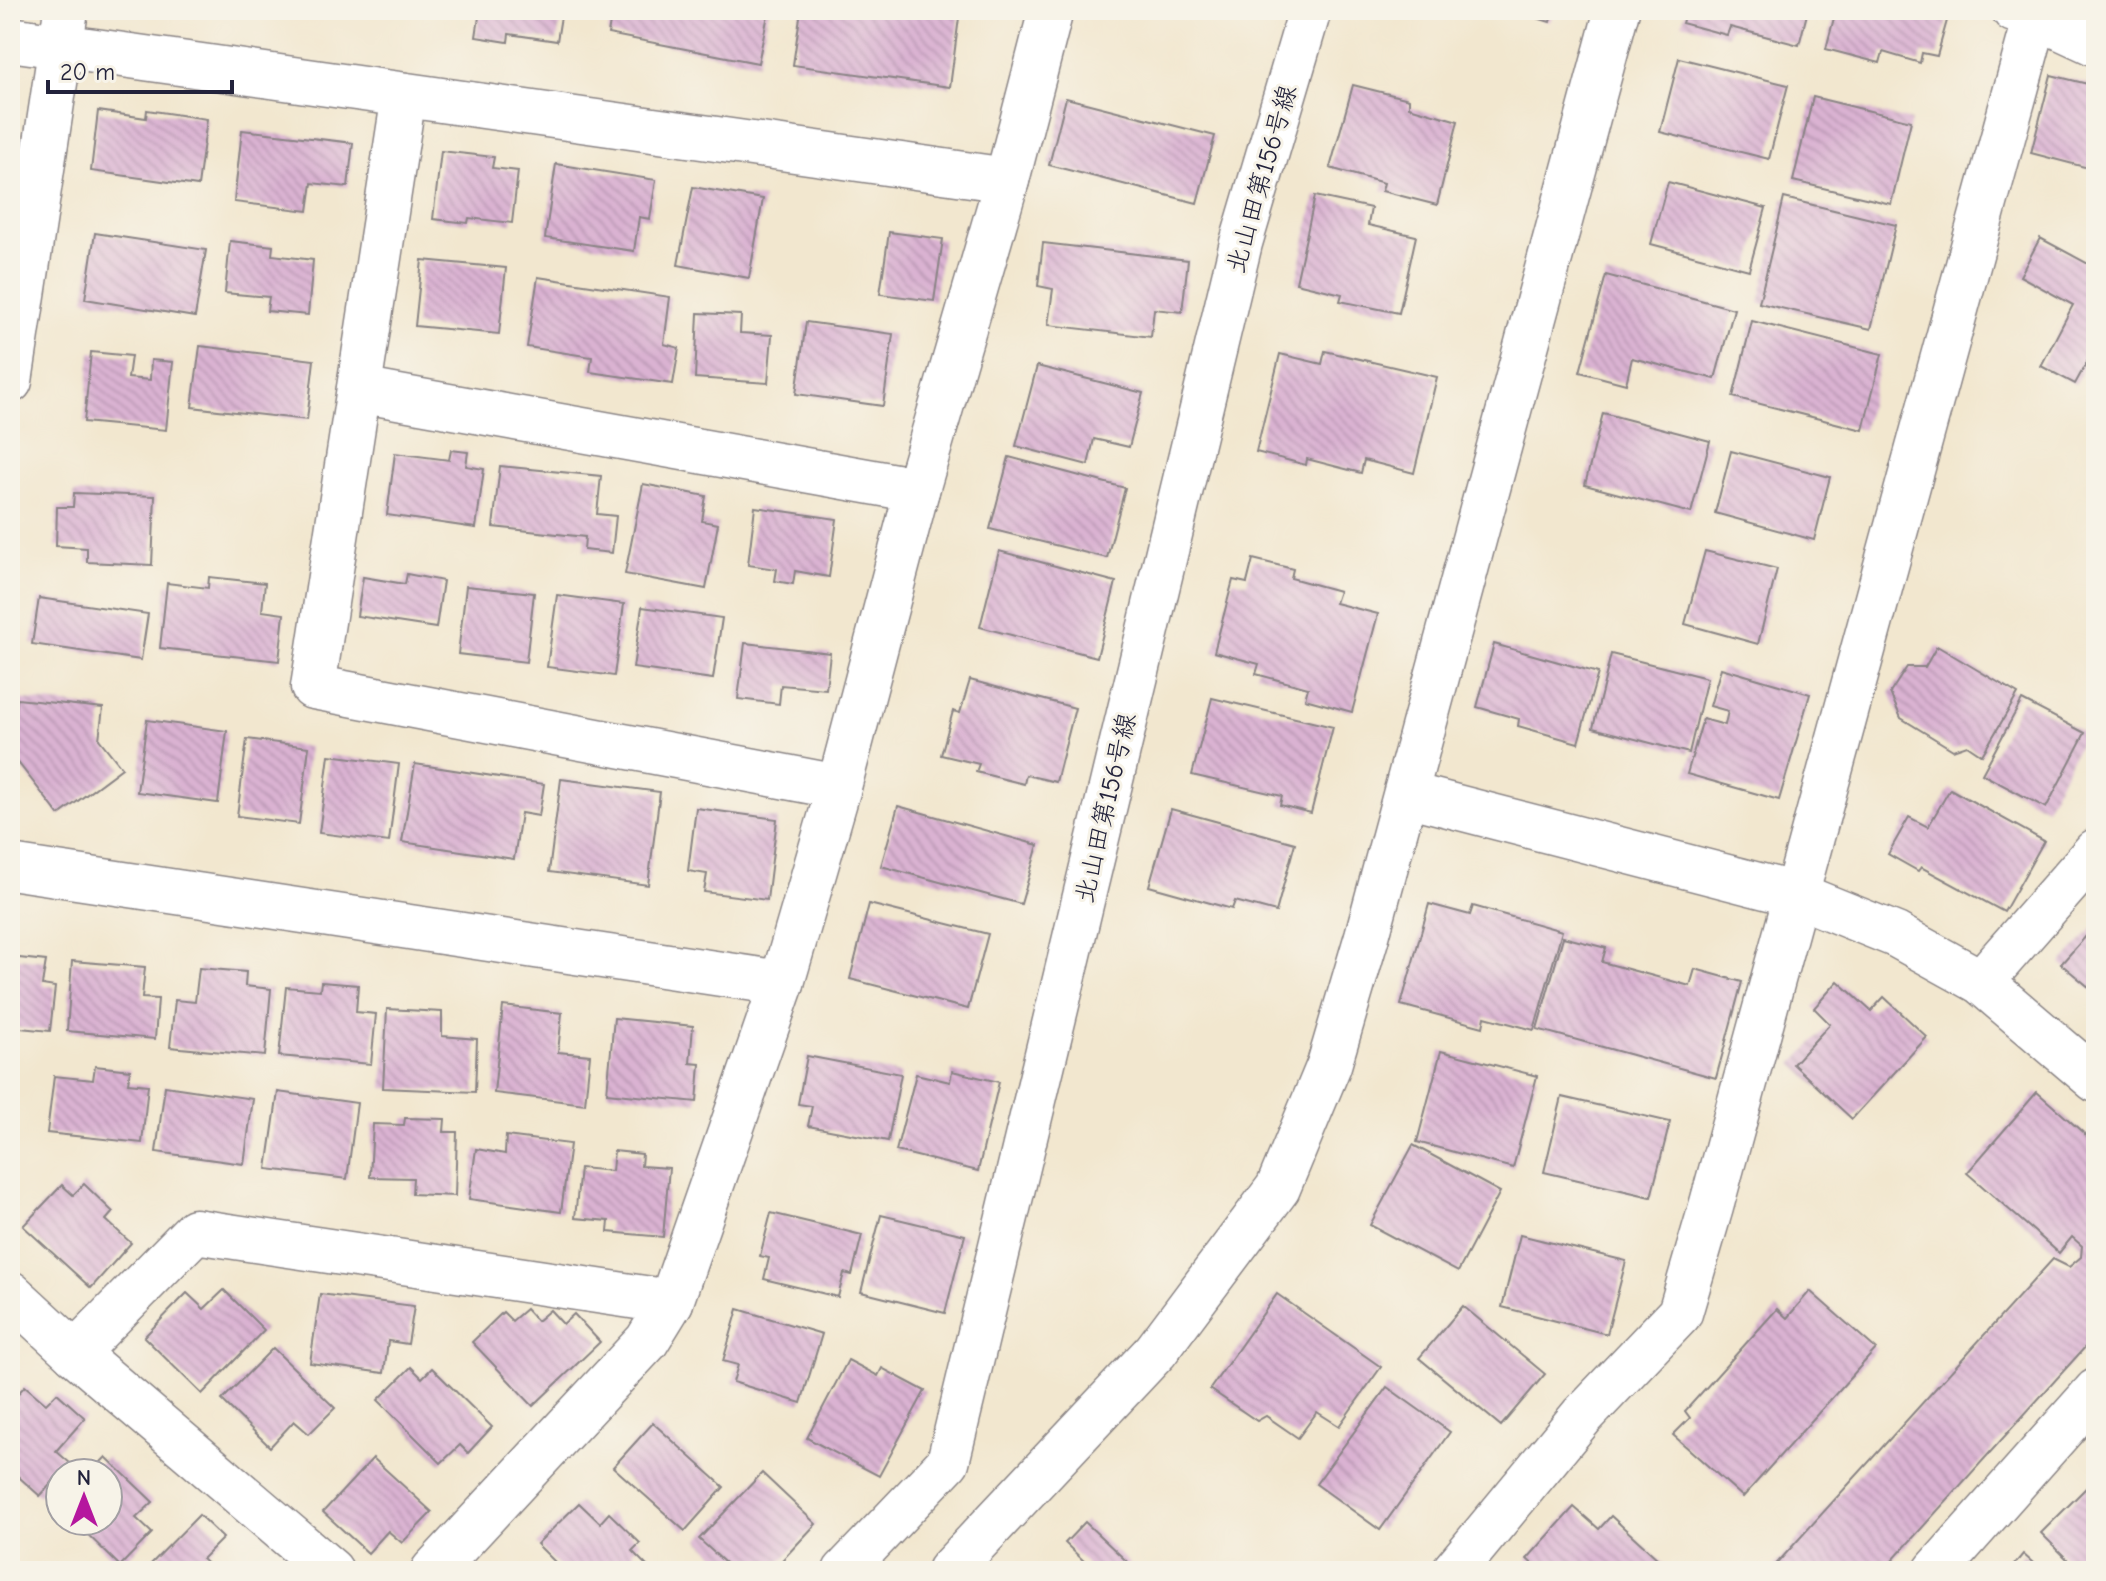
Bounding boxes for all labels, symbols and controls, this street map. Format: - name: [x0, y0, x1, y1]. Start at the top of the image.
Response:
- scale bar: [48, 44, 232, 94]
- text: 20 m: [60, 58, 115, 86]
- street label: 北山田第156号線: [1221, 81, 1303, 277]
- street label: 北山田第156号線: [1070, 710, 1142, 906]
- north arrow: [44, 1457, 124, 1537]
- text: N: [77, 1465, 91, 1491]

